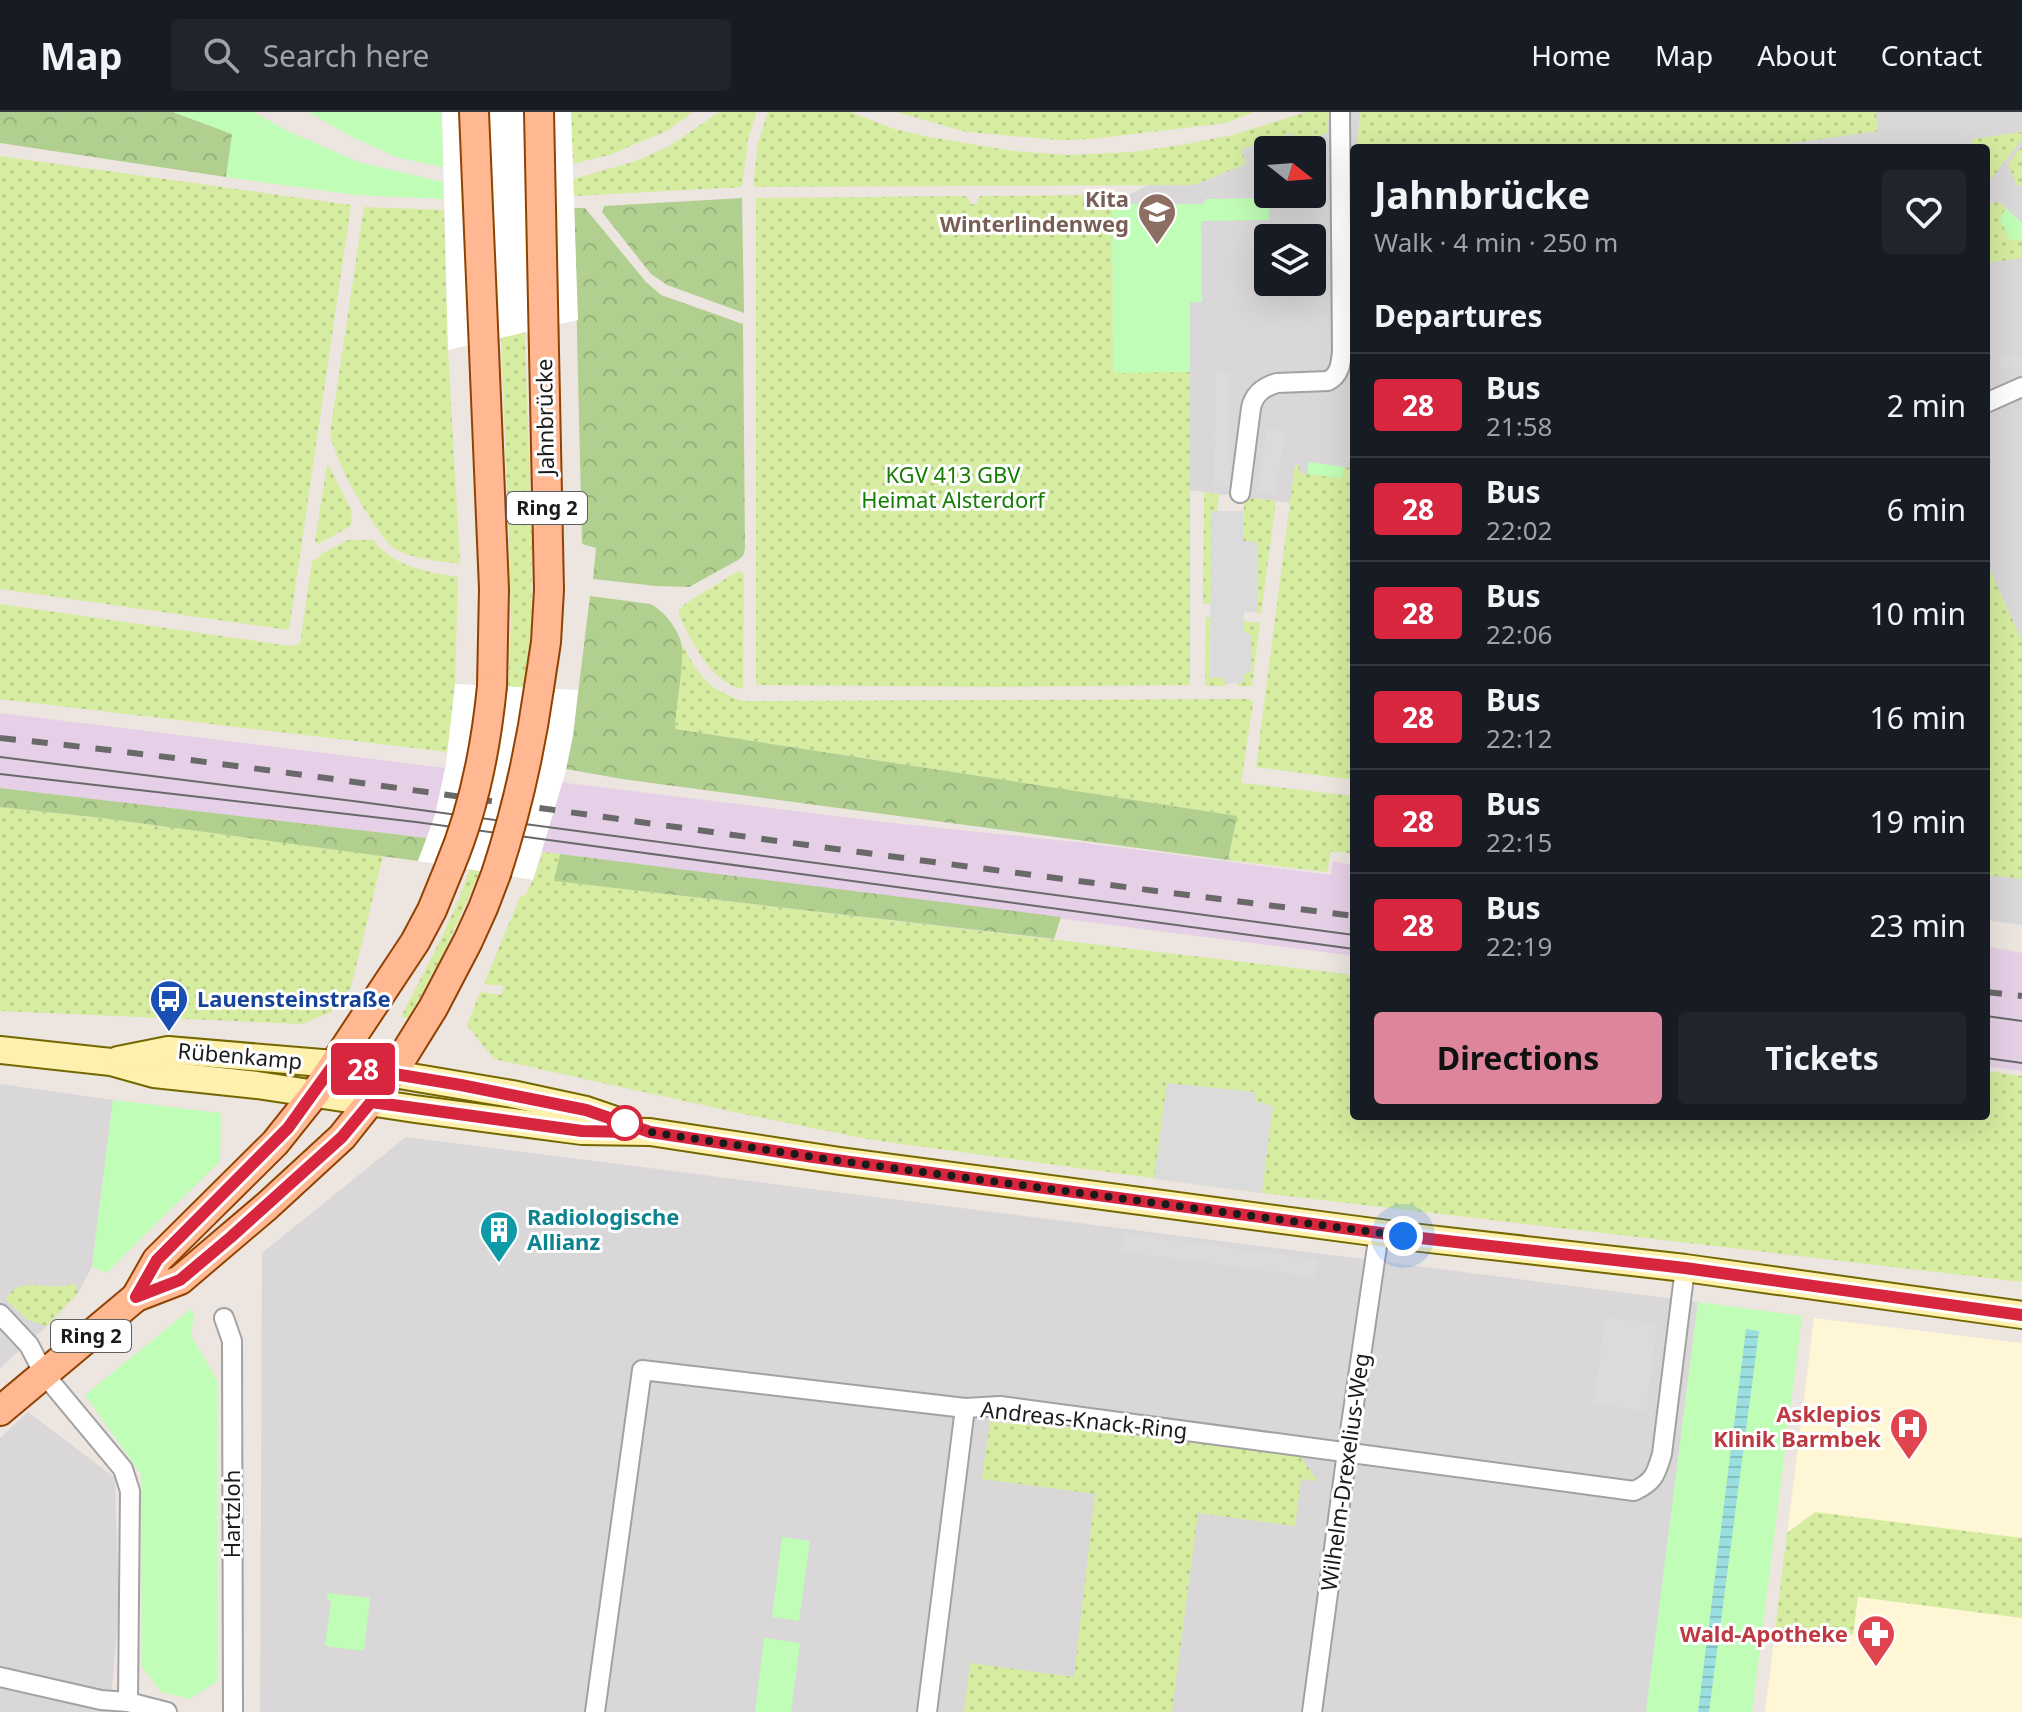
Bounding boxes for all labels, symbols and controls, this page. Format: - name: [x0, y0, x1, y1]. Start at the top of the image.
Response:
- search box: [171, 19, 731, 91]
- text: Map: [40, 29, 123, 81]
- icon: search: [199, 33, 243, 77]
- text: Search here: [263, 35, 430, 76]
- text: Home: [1531, 36, 1611, 74]
- text: Map: [1655, 36, 1713, 74]
- text: About: [1757, 36, 1837, 74]
- text: Contact: [1881, 36, 1982, 74]
- north arrow: [1254, 136, 1326, 208]
- map controls: [1254, 136, 1326, 296]
- text: Jahnbrücke: [1374, 168, 1590, 220]
- button: heart: [1882, 170, 1966, 254]
- place label: Kita Winterlindenweg: [940, 183, 1129, 238]
- school or university icon: Kita Winterlindenweg: [1136, 191, 1178, 246]
- button: layers: [1254, 224, 1326, 296]
- text: Walk · 4 min · 250 m: [1374, 224, 1618, 260]
- text: Departures: [1374, 295, 1543, 336]
- street label: Jahnbrücke: [528, 359, 560, 478]
- text: Bus: [1486, 367, 1541, 408]
- text: 2 min: [1887, 385, 1966, 426]
- text: 28: [1402, 386, 1434, 424]
- text: 21:58: [1486, 408, 1552, 444]
- park label: KGV 413 GBV Heimat Alsterdorf: [861, 459, 1046, 514]
- text: Bus: [1486, 471, 1541, 512]
- text: 6 min: [1887, 489, 1966, 530]
- text: 28: [1402, 490, 1434, 528]
- road number: Ring 2: [507, 492, 587, 524]
- text: 22:02: [1486, 512, 1552, 548]
- text: Bus: [1486, 575, 1541, 616]
- text: 10 min: [1870, 593, 1966, 634]
- text: 28: [1402, 594, 1434, 632]
- text: 22:06: [1486, 616, 1552, 652]
- text: Bus: [1486, 679, 1541, 720]
- text: 16 min: [1870, 697, 1966, 738]
- text: 28: [1402, 698, 1434, 736]
- text: 22:12: [1486, 720, 1552, 756]
- text: Bus: [1486, 783, 1541, 824]
- text: 19 min: [1870, 801, 1966, 842]
- text: 28: [1402, 802, 1434, 840]
- text: 22:15: [1486, 824, 1552, 860]
- text: Bus: [1486, 887, 1541, 928]
- text: 23 min: [1870, 905, 1966, 946]
- text: 28: [1402, 906, 1434, 944]
- text: 22:19: [1486, 928, 1552, 964]
- bus stop icon: Lauensteinstraße: [148, 978, 190, 1033]
- place label: Lauensteinstraße: [197, 983, 391, 1013]
- button: Directions: [1374, 1012, 1662, 1104]
- button: Tickets: [1678, 1012, 1966, 1104]
- street label: Rübenkamp: [177, 1035, 304, 1075]
- line badge: 28: [327, 1043, 399, 1095]
- text: 28: [347, 1050, 379, 1088]
- unlabelled marker: [608, 1106, 642, 1140]
- place label: Radiologische Allianz: [527, 1201, 679, 1256]
- building icon: Radiologische Allianz: [478, 1209, 520, 1264]
- your location: [1383, 1216, 1423, 1256]
- road number: Ring 2: [51, 1320, 131, 1352]
- street label: Wilhelm-Drexelius-Weg: [1312, 1351, 1376, 1593]
- street label: Andreas-Knack-Ring: [979, 1393, 1189, 1445]
- place label: Asklepios Klinik Barmbek: [1713, 1398, 1881, 1453]
- hospital icon: Asklepios Klinik Barmbek: [1888, 1406, 1930, 1461]
- street label: Hartzloh: [216, 1470, 246, 1558]
- pharmacy icon: Wald-Apotheke: [1855, 1613, 1897, 1668]
- place label: Wald-Apotheke: [1680, 1618, 1848, 1648]

